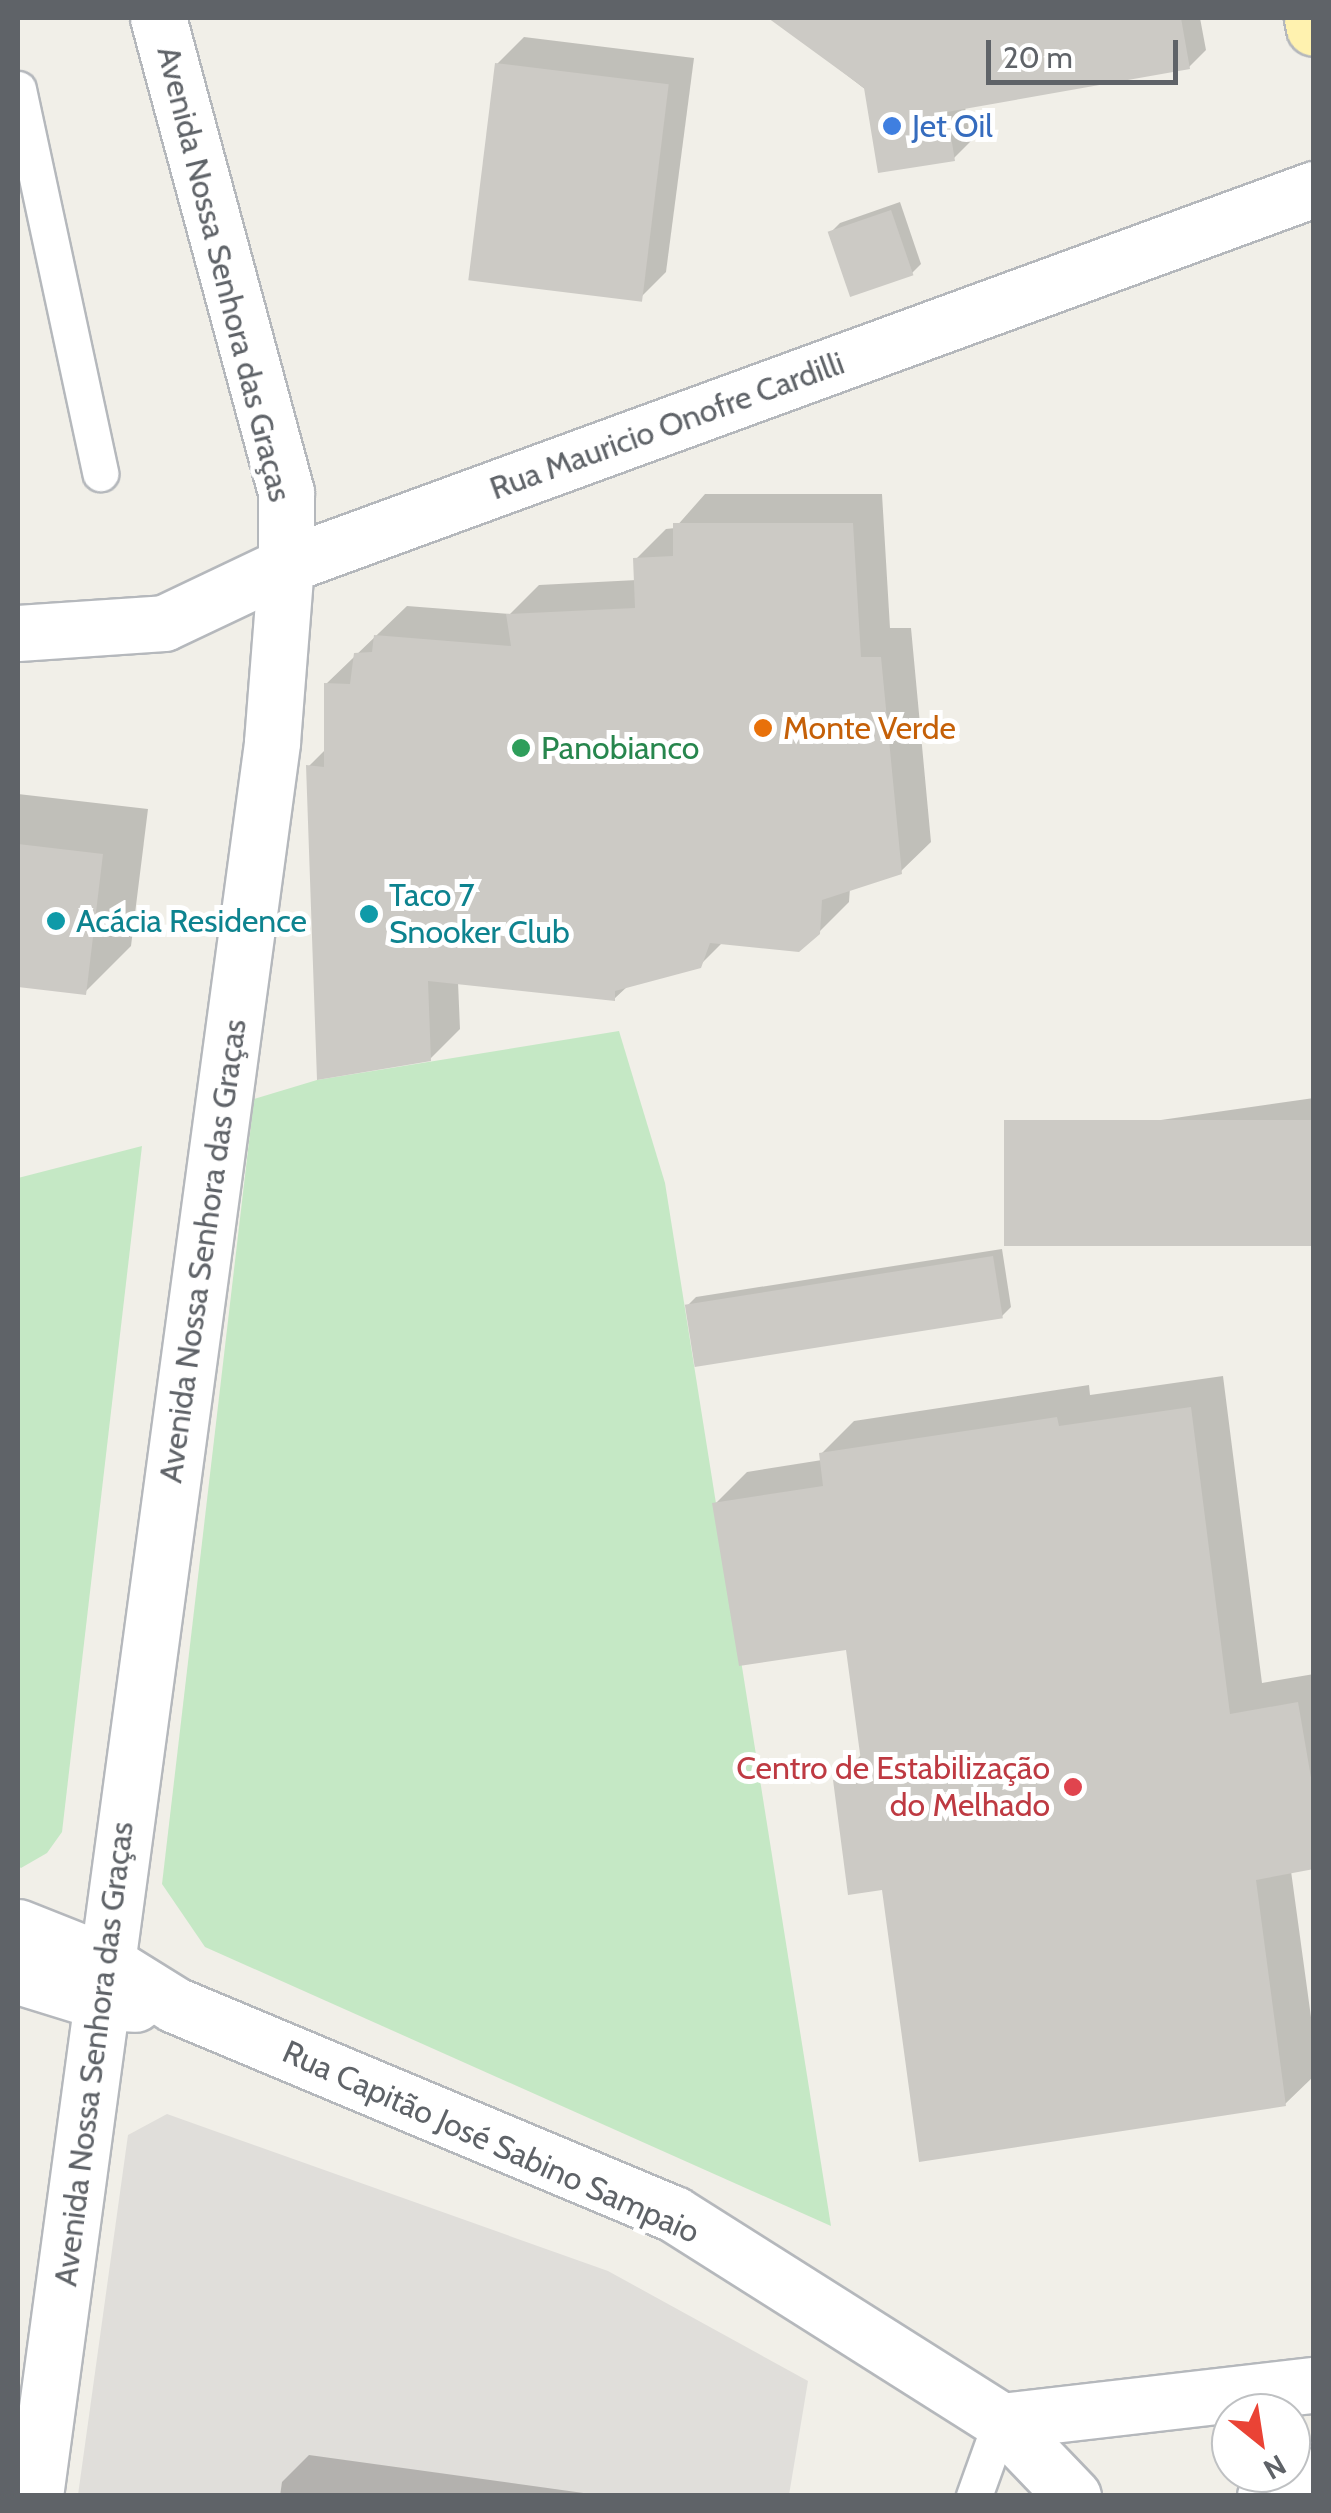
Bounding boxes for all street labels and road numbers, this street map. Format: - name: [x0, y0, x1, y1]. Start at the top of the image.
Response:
- street label: Avenida Nossa Senhora das Graças: [149, 42, 299, 506]
- street label: Rua Mauricio Onofre Cardilli: [485, 344, 849, 508]
- street label: Avenida Nossa Senhora das Graças: [151, 1017, 255, 1485]
- street label: Avenida Nossa Senhora das Graças: [46, 1820, 142, 2288]
- street label: Rua Capitão José Sabino Sampaio: [277, 2033, 705, 2251]

